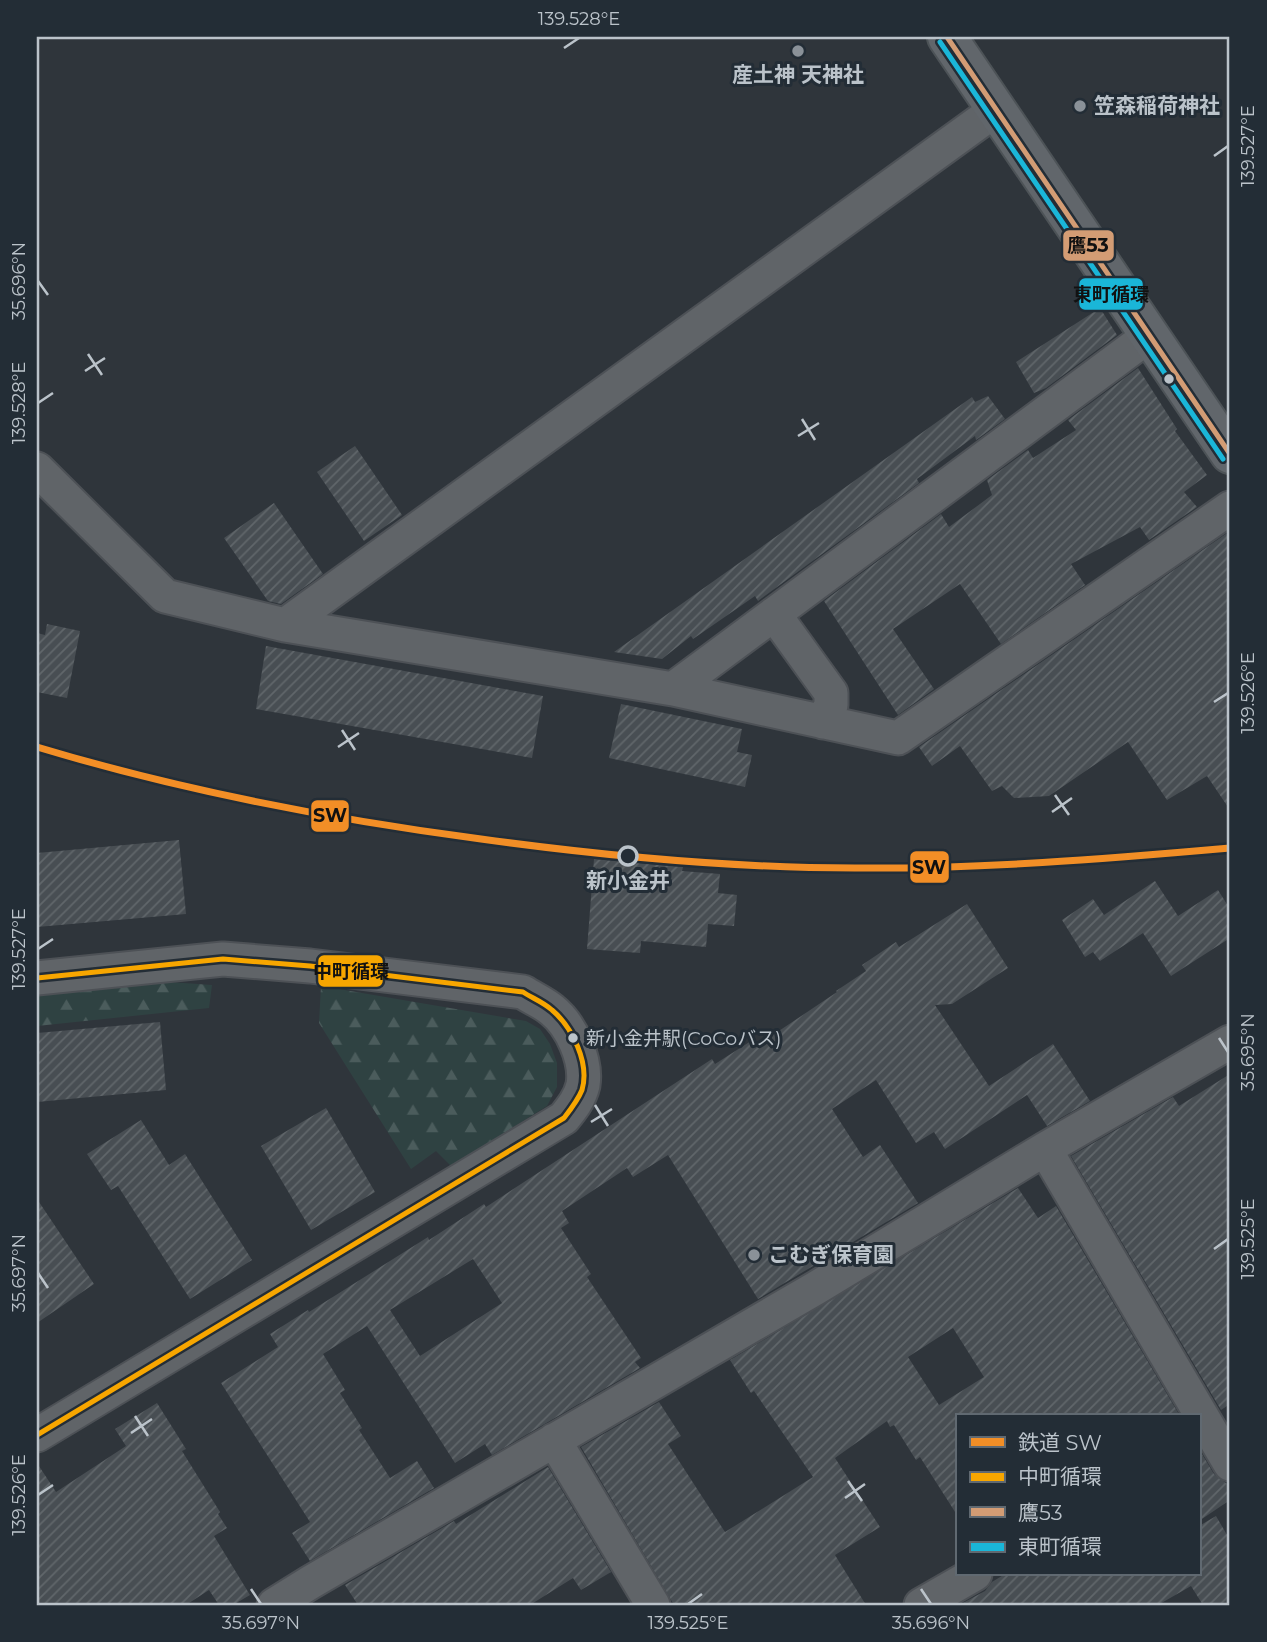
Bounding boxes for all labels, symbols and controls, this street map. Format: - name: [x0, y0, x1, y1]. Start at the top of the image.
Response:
- text: 139.528°E: [538, 8, 620, 30]
- marker: 産土神 天神社: [790, 43, 806, 59]
- place label: 産土神 天神社: [732, 62, 864, 87]
- place label: 笠森稲荷神社: [1094, 93, 1220, 118]
- marker: 笠森稲荷神社: [1072, 98, 1088, 114]
- text: 139.527°E: [1237, 105, 1259, 187]
- line badge: 鷹53: [1062, 229, 1115, 262]
- text: 鷹53: [1067, 234, 1109, 257]
- text: 35.696°N: [8, 242, 30, 320]
- line badge: 東町循環: [1078, 277, 1144, 311]
- text: 東町循環: [1073, 283, 1149, 306]
- text: 139.528°E: [8, 362, 30, 444]
- unlabelled marker: [1162, 372, 1176, 386]
- text: 139.526°E: [1237, 652, 1259, 734]
- line badge: SW: [310, 799, 350, 833]
- text: SW: [313, 804, 347, 827]
- marker: 新小金井: [618, 846, 638, 866]
- line badge: SW: [909, 850, 950, 884]
- text: SW: [912, 856, 946, 879]
- place label: 新小金井: [586, 868, 670, 893]
- text: 139.527°E: [8, 908, 30, 990]
- line badge: 中町循環: [317, 954, 384, 988]
- text: 中町循環: [313, 960, 389, 983]
- text: 35.695°N: [1237, 1013, 1259, 1091]
- place label: 新小金井駅(CoCoバス): [586, 1027, 781, 1050]
- marker: 新小金井駅(CoCoバス): [566, 1031, 580, 1045]
- text: 139.525°E: [1237, 1198, 1259, 1280]
- text: 35.697°N: [8, 1234, 30, 1312]
- place label: こむぎ保育園: [768, 1242, 894, 1267]
- marker: こむぎ保育園: [746, 1247, 762, 1263]
- legend: [956, 1414, 1200, 1576]
- text: 鉄道 SW: [1018, 1430, 1102, 1455]
- text: 139.526°E: [8, 1454, 30, 1536]
- text: 中町循環: [1018, 1464, 1102, 1489]
- text: 鷹53: [1018, 1500, 1063, 1525]
- text: 東町循環: [1018, 1534, 1102, 1559]
- text: 35.697°N: [222, 1612, 300, 1634]
- text: 139.525°E: [647, 1612, 729, 1634]
- text: 35.696°N: [892, 1612, 970, 1634]

